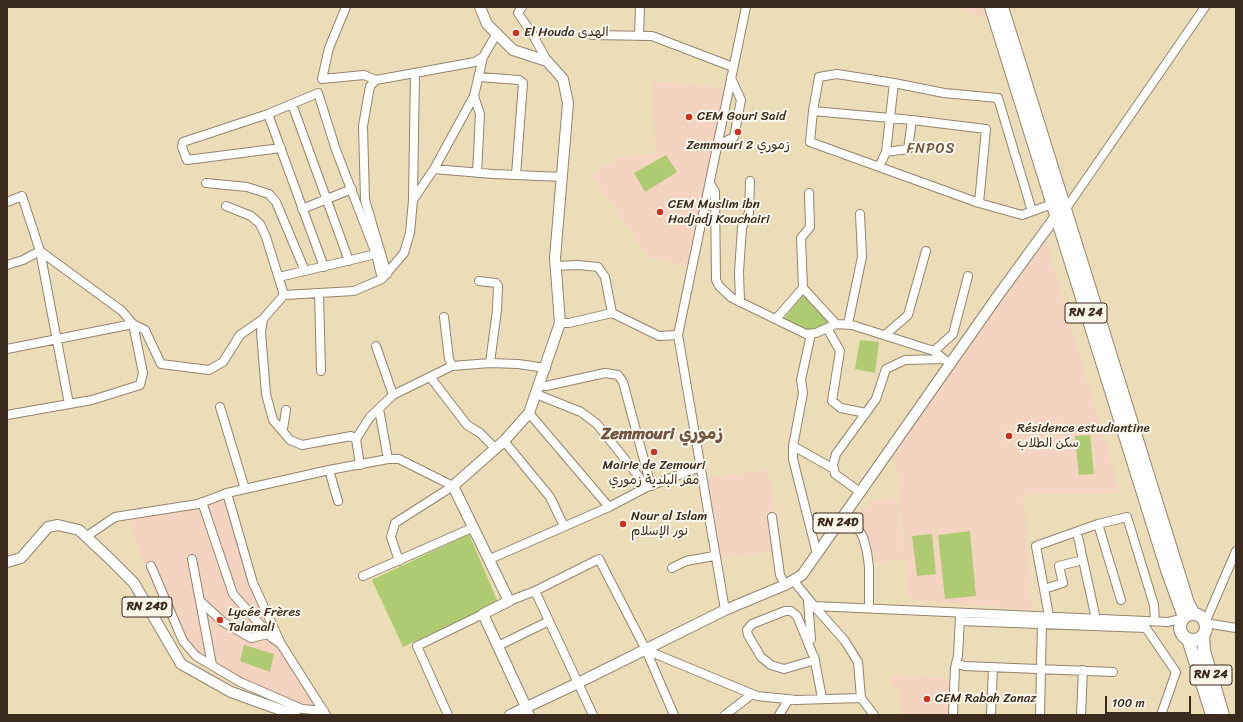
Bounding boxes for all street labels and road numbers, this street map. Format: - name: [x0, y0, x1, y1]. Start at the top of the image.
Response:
- road number: RN 24: [1065, 303, 1107, 323]
- road number: RN 24D: [813, 513, 863, 533]
- road number: RN 24D: [122, 597, 172, 617]
- road number: RN 24: [1190, 665, 1232, 685]

